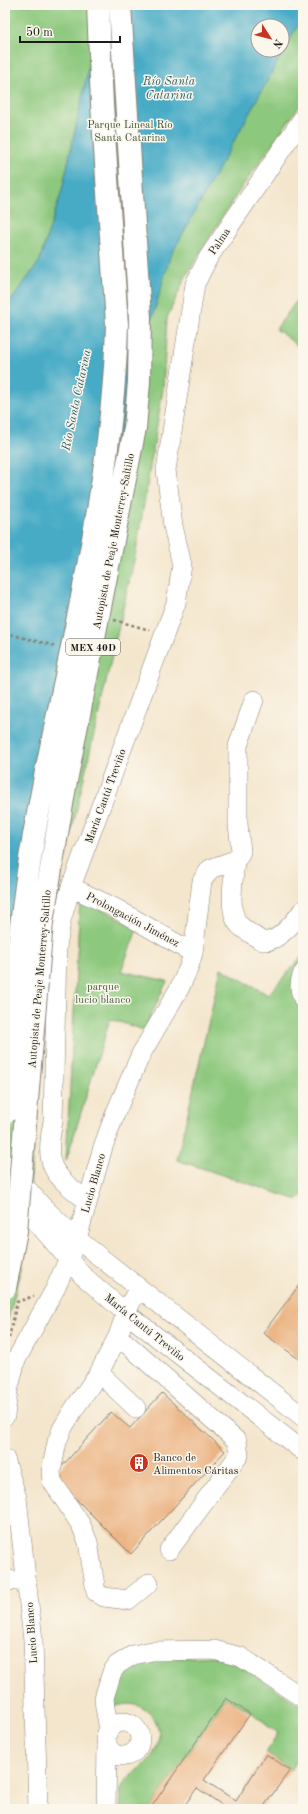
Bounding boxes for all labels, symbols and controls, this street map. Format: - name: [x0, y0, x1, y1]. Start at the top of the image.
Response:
- scale bar: [20, 18, 120, 44]
- north arrow: [250, 18, 290, 58]
- text: 50 m: [26, 26, 53, 39]
- text: N: [270, 36, 284, 50]
- water label: Río Santa Catarina: [142, 76, 196, 102]
- park label: Parque Lineal Río Santa Catarina: [87, 120, 173, 144]
- street label: Palma: [207, 226, 233, 257]
- water label: Río Santa Catarina: [60, 348, 94, 453]
- street label: Autopista de Peaje Monterrey-Saltillo: [92, 452, 137, 630]
- road number: MEX 40D: [66, 639, 120, 655]
- street label: María Cantú Treviño: [84, 748, 129, 845]
- street label: Autopista de Peaje Monterrey-Saltillo: [27, 889, 54, 1069]
- street label: Prolongación Jiménez: [84, 891, 181, 950]
- park label: parque lucio blanco: [75, 982, 131, 1006]
- street label: Lucio Blanco: [81, 1152, 108, 1215]
- street label: María Cantú Treviño: [102, 1292, 186, 1364]
- building icon: Banco de Alimentos Cáritas: [128, 1452, 150, 1474]
- place label: Banco de Alimentos Cáritas: [153, 1453, 239, 1477]
- street label: Lucio Blanco: [25, 1602, 40, 1664]

